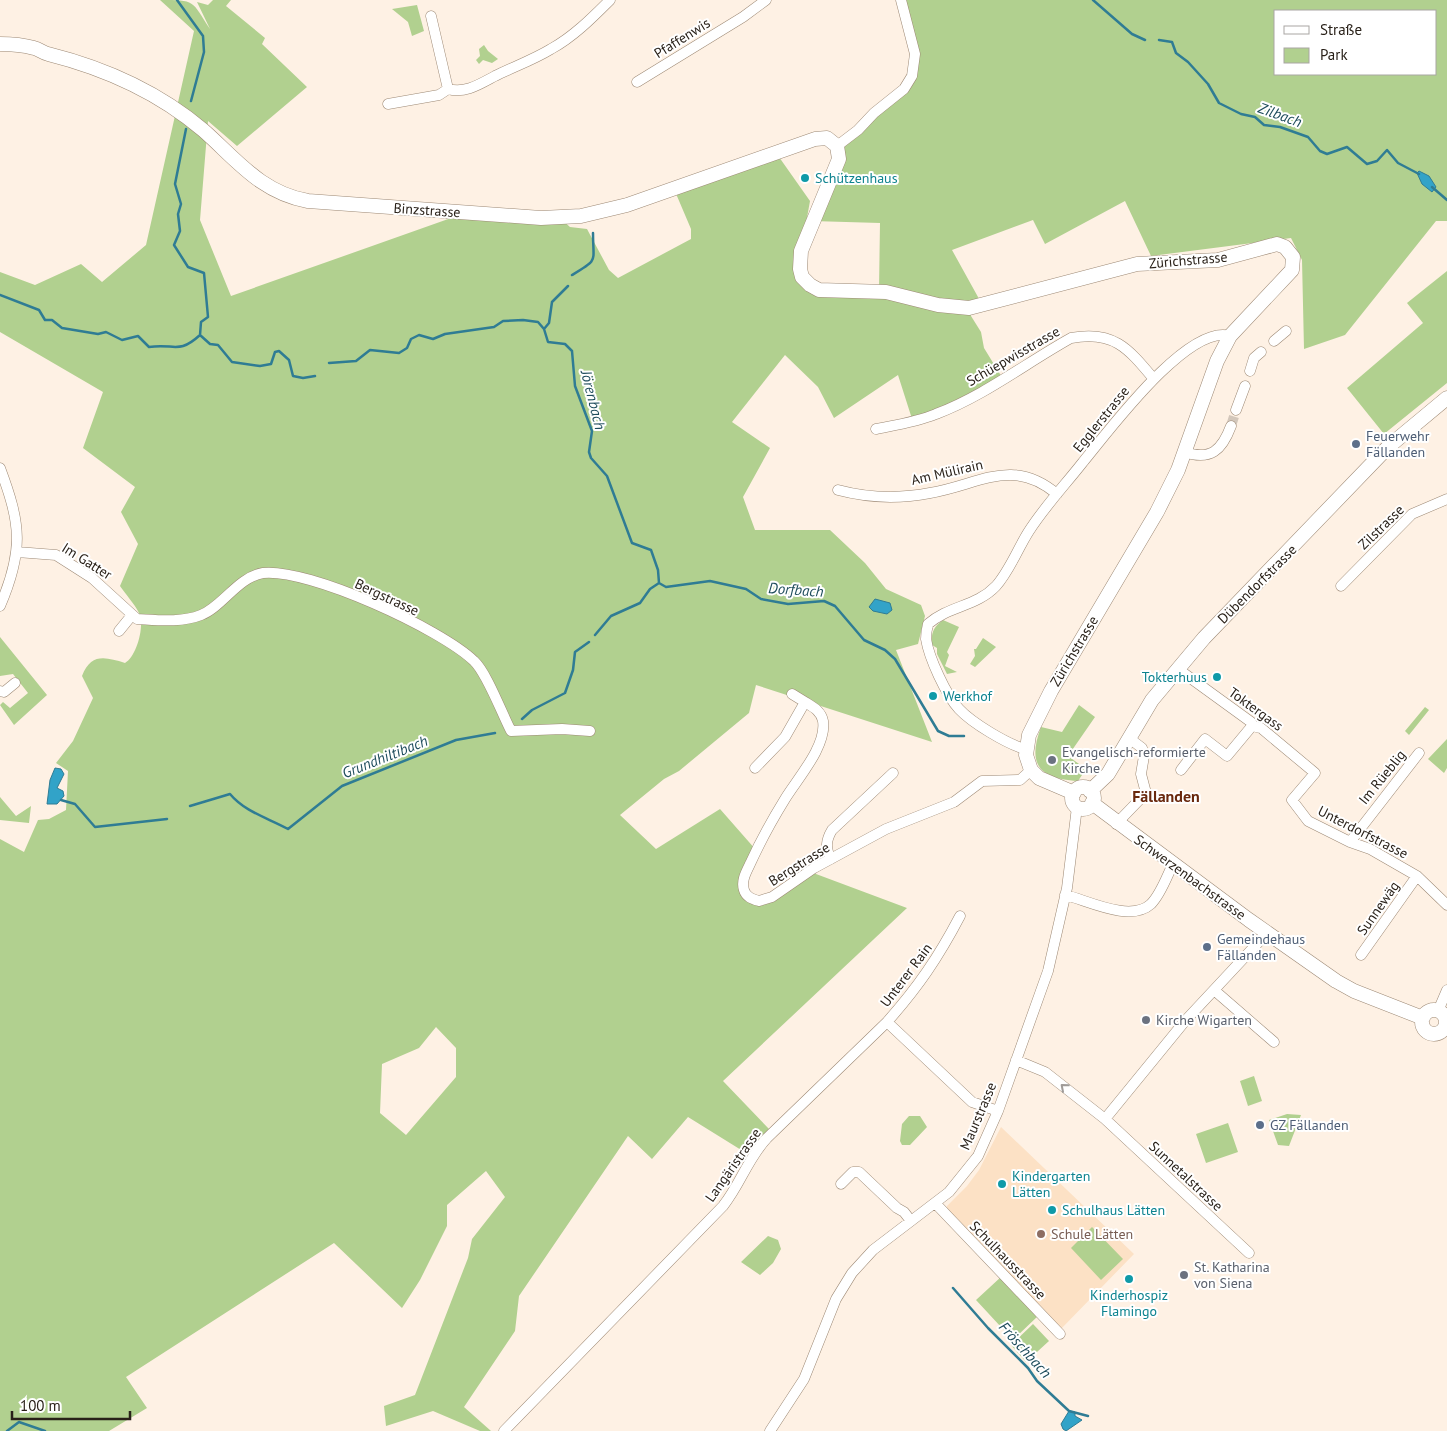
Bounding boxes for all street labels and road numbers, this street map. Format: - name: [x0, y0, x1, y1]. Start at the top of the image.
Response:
- street label: Pfaffenwis: [651, 14, 713, 62]
- street label: Binzstrasse: [393, 199, 461, 221]
- street label: Zürichstrasse: [1148, 248, 1228, 272]
- street label: Schüepwisstrasse: [963, 322, 1063, 390]
- street label: Egglerstrasse: [1069, 382, 1133, 456]
- street label: Am Mülirain: [909, 455, 985, 489]
- street label: Zilstrasse: [1354, 501, 1408, 553]
- street label: Im Gatter: [59, 539, 116, 584]
- street label: Dübendorfstrasse: [1214, 541, 1300, 627]
- street label: Bergstrasse: [352, 574, 422, 620]
- street label: Zürichstrasse: [1046, 613, 1102, 689]
- street label: Toktergass: [1225, 683, 1287, 735]
- street label: Im Rüeblig: [1355, 746, 1409, 808]
- street label: Unterdorfstrasse: [1315, 802, 1411, 862]
- street label: Schwerzenbachstrasse: [1131, 830, 1249, 924]
- street label: Bergstrasse: [765, 838, 833, 890]
- street label: Sunnewäg: [1353, 877, 1403, 939]
- street label: Unterer Rain: [876, 939, 936, 1011]
- street label: Maurstrasse: [956, 1080, 1000, 1152]
- street label: Langäristrasse: [701, 1125, 765, 1205]
- street label: Sunnetalstrasse: [1145, 1137, 1227, 1215]
- street label: Schulhausstrasse: [966, 1217, 1050, 1303]

